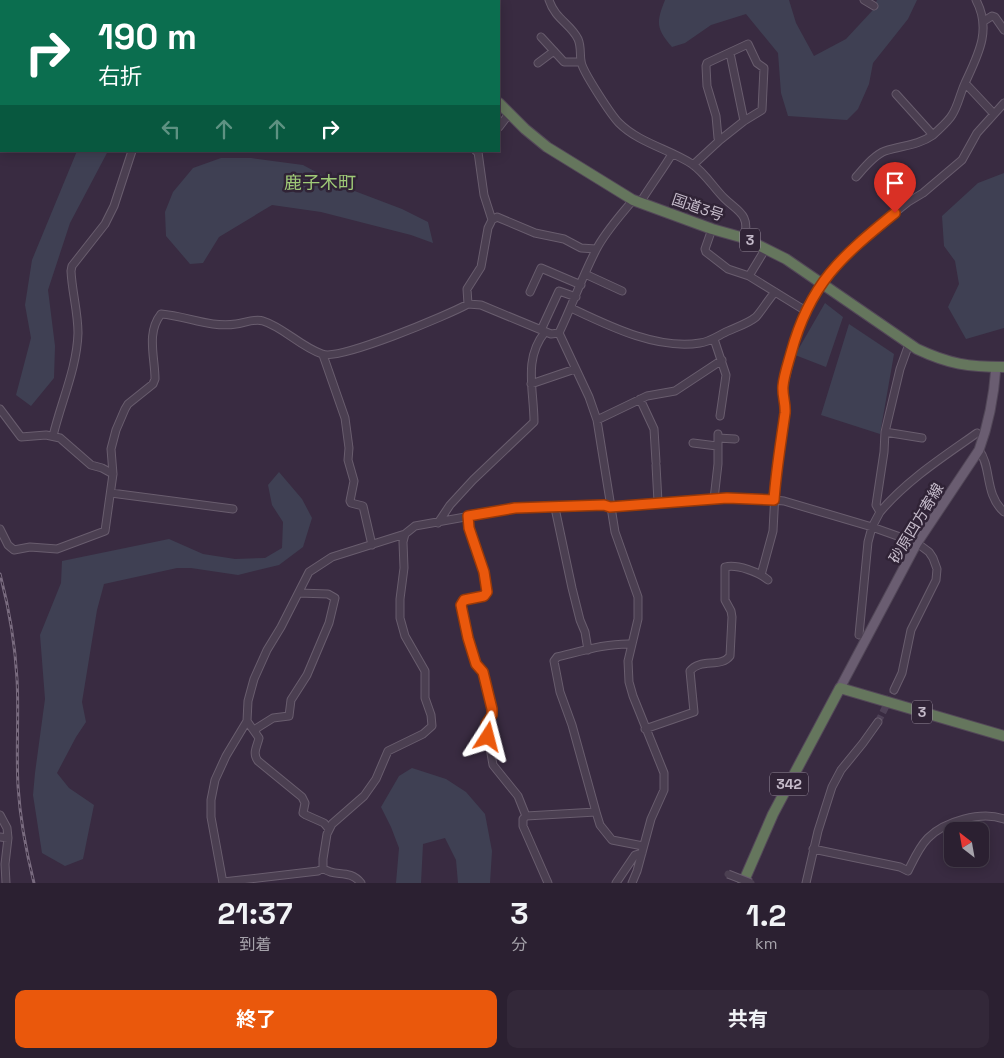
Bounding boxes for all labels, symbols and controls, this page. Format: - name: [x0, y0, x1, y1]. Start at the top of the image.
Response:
- text: 190 m: [98, 15, 197, 59]
- icon: right: [15, 20, 80, 85]
- text: 右折: [98, 62, 142, 90]
- icon: left: [157, 115, 185, 143]
- icon: ahead: [210, 115, 238, 143]
- icon: ahead: [263, 115, 291, 143]
- icon: right: [316, 115, 344, 143]
- pin: [874, 162, 916, 213]
- icon: arrive: [881, 169, 909, 197]
- district label: 鹿子木町: [284, 171, 356, 194]
- street label: 国道3号: [669, 189, 727, 225]
- road number: 3: [740, 228, 760, 252]
- street label: 砂原四方寄線: [885, 480, 947, 566]
- road number: 3: [912, 700, 932, 724]
- position arrow: [461, 710, 513, 762]
- road number: 342: [770, 772, 808, 796]
- north arrow: [944, 822, 989, 868]
- map controls: [944, 822, 989, 867]
- text: 21:37: [218, 894, 293, 933]
- text: 3: [510, 894, 529, 933]
- text: 1.2: [746, 896, 786, 935]
- text: km: [755, 933, 777, 954]
- text: 到着: [239, 934, 271, 955]
- text: 分: [511, 934, 527, 955]
- button: 終了: [15, 990, 497, 1048]
- button: 共有: [507, 990, 989, 1048]

